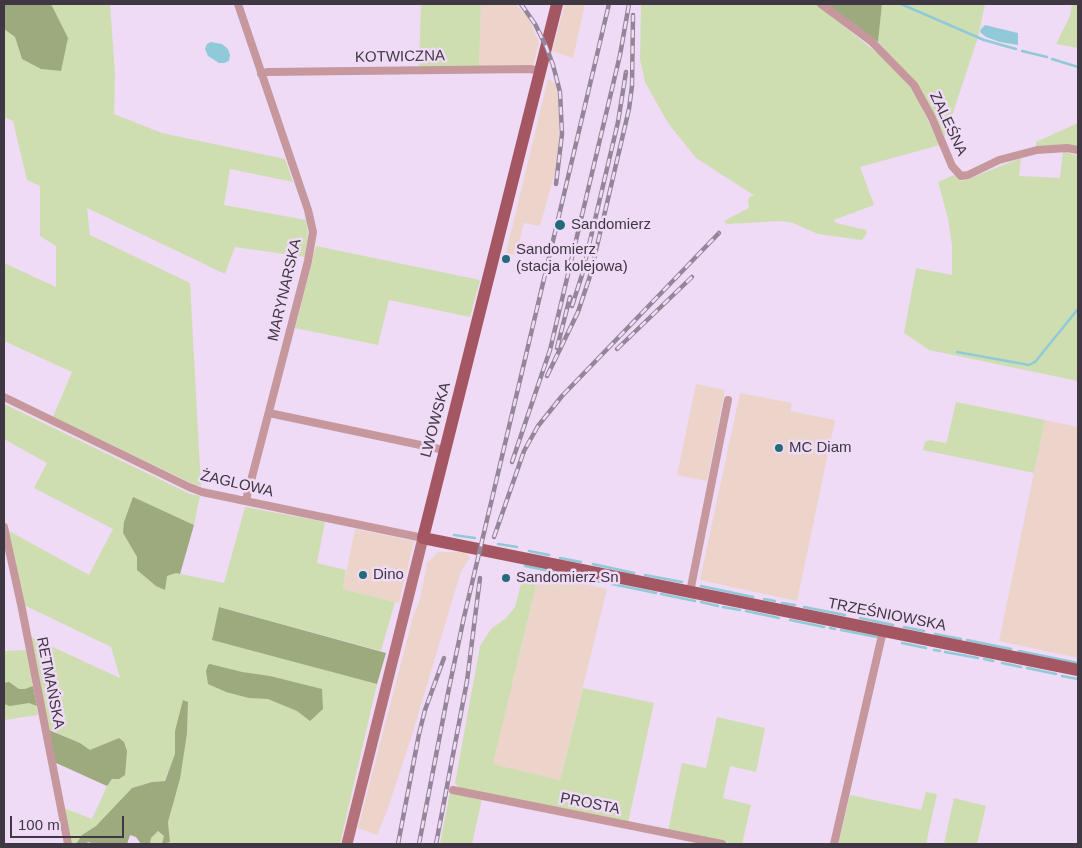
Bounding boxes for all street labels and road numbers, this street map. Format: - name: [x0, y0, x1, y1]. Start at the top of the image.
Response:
- street label: KOTWICZNA: [355, 47, 445, 67]
- street label: ZALEŚNA: [925, 89, 971, 159]
- street label: MARYNARSKA: [264, 237, 306, 343]
- street label: LWOWSKA: [417, 380, 455, 460]
- street label: ŻAGLOWA: [199, 467, 275, 501]
- street label: TRZEŚNIOWSKA: [826, 595, 948, 635]
- street label: RETMAŃSKA: [32, 635, 68, 731]
- street label: PROSTA: [559, 789, 621, 819]

